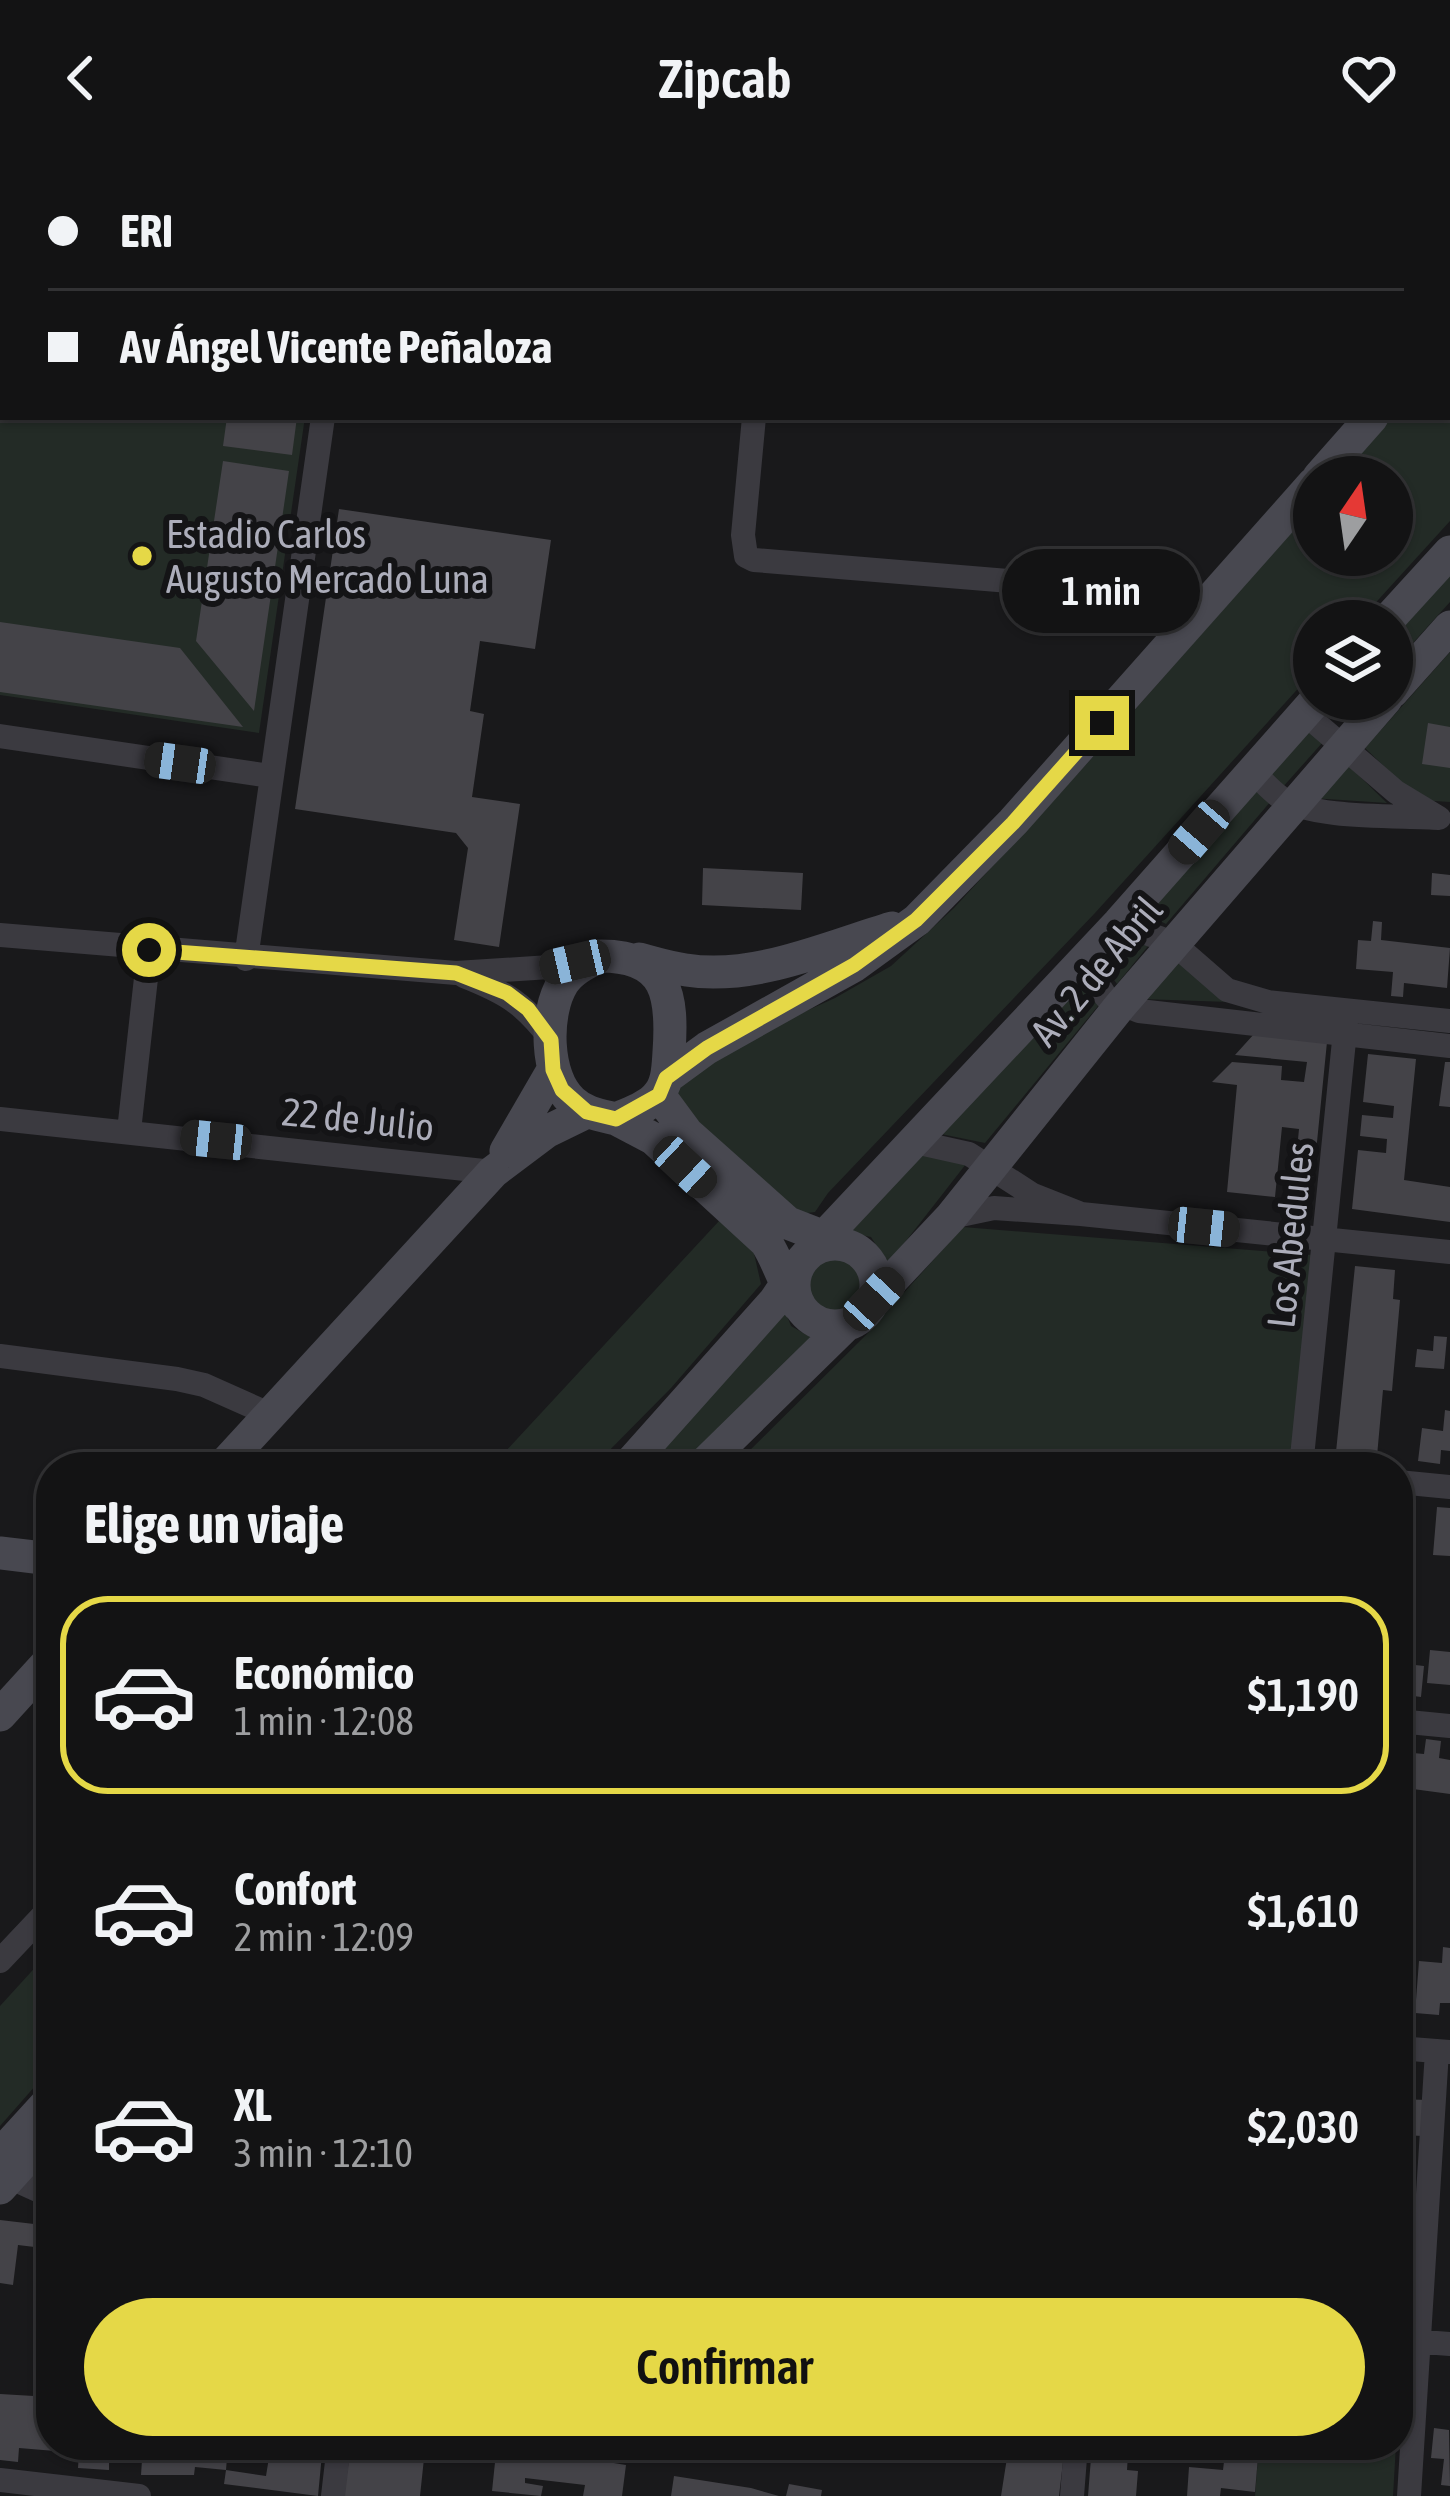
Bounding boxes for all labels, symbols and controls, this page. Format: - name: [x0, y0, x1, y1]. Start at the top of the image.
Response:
- icon: back: [48, 45, 114, 111]
- icon: heart: [1336, 45, 1402, 111]
- text: Zipcab: [658, 48, 792, 109]
- text: ERI: [120, 205, 173, 257]
- text: Av Ángel Vicente Peñaloza: [120, 321, 552, 373]
- north arrow: [1293, 456, 1413, 576]
- map controls: [1293, 456, 1413, 720]
- place label: Estadio Carlos Augusto Mercado Luna: [166, 512, 489, 601]
- marker: Estadio Carlos Augusto Mercado Luna: [129, 543, 155, 569]
- callout: 1 min: [1003, 549, 1201, 633]
- text: 1 min: [1061, 569, 1141, 613]
- button: layers: [1293, 600, 1413, 720]
- route end: [1075, 696, 1129, 750]
- car: [142, 740, 218, 786]
- car: [1162, 793, 1236, 871]
- street label: Av. 2 de Abril: [1021, 888, 1171, 1054]
- route start: [122, 923, 176, 977]
- car: [536, 936, 614, 988]
- street label: 22 de Julio: [280, 1089, 436, 1149]
- car: [178, 1118, 254, 1162]
- car: [646, 1129, 724, 1205]
- street label: Los Abedules: [1258, 1140, 1322, 1330]
- car: [1166, 1205, 1242, 1249]
- car: [836, 1260, 912, 1338]
- text: Elige un viaje: [84, 1493, 344, 1554]
- icon: car: [90, 1641, 198, 1749]
- text: Económico: [234, 1647, 415, 1699]
- text: $1,190: [1247, 1669, 1359, 1721]
- text: 1 min · 12:08: [234, 1699, 414, 1743]
- icon: car: [90, 1857, 198, 1965]
- text: Confort: [234, 1863, 357, 1915]
- text: $1,610: [1247, 1885, 1359, 1937]
- text: 2 min · 12:09: [234, 1915, 414, 1959]
- icon: car: [90, 2073, 198, 2181]
- text: XL: [234, 2079, 272, 2131]
- text: $2,030: [1247, 2101, 1359, 2153]
- text: 3 min · 12:10: [234, 2131, 413, 2175]
- button: Confirmar: [84, 2298, 1365, 2436]

